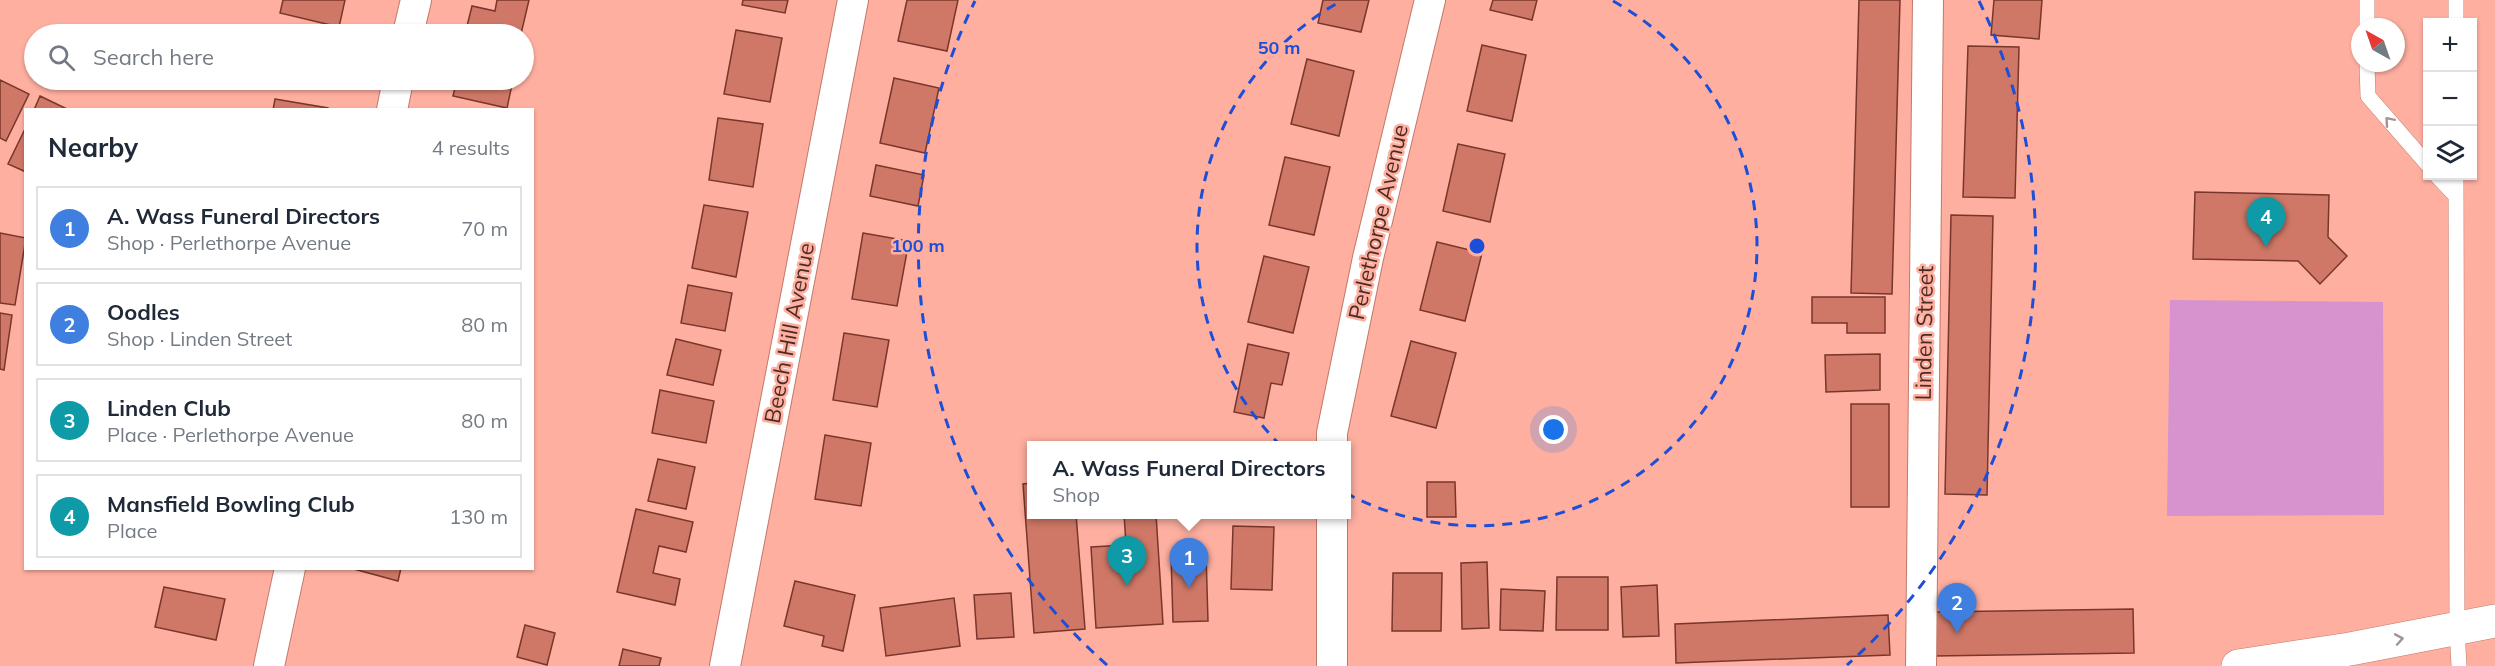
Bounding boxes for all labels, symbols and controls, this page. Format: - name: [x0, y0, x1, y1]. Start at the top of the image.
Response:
- north arrow: [2351, 18, 2405, 72]
- map controls: [2423, 18, 2477, 180]
- button: +: [2423, 18, 2477, 72]
- search box: [24, 24, 534, 90]
- text: 50 m: [1258, 36, 1300, 59]
- icon: search: [45, 41, 78, 74]
- text: Search here: [93, 43, 214, 71]
- button: −: [2423, 72, 2477, 126]
- one-way arrow: [2385, 117, 2396, 128]
- street label: Perlethorpe Avenue: [1342, 122, 1414, 322]
- button: layers: [2423, 126, 2477, 180]
- text: Nearby: [48, 131, 138, 164]
- text: 4 results: [432, 135, 510, 160]
- pin: 4: [2246, 198, 2286, 247]
- text: A. Wass Funeral Directors: [107, 202, 380, 230]
- text: 1: [64, 216, 76, 241]
- text: 70 m: [461, 216, 508, 241]
- text: Shop · Perlethorpe Avenue: [107, 230, 351, 255]
- text: 100 m: [891, 234, 945, 257]
- centre of rings: [1467, 236, 1487, 256]
- street label: Beech Hill Avenue: [758, 240, 820, 426]
- street label: Linden Street: [1909, 265, 1939, 401]
- text: Oodles: [107, 298, 180, 326]
- text: 2: [64, 312, 76, 337]
- text: 80 m: [461, 312, 508, 337]
- text: Shop · Linden Street: [107, 326, 292, 351]
- text: Linden Club: [107, 394, 231, 422]
- text: 3: [64, 408, 76, 433]
- text: 80 m: [461, 408, 508, 433]
- your location: [1539, 415, 1568, 444]
- text: Place · Perlethorpe Avenue: [107, 422, 354, 447]
- popup: [1027, 441, 1351, 519]
- text: A. Wass Funeral Directors: [1052, 454, 1326, 482]
- text: Shop: [1052, 482, 1100, 507]
- text: Mansfield Bowling Club: [107, 490, 355, 518]
- text: 4: [64, 504, 76, 529]
- text: 130 m: [449, 504, 508, 529]
- text: Place: [107, 518, 157, 543]
- pin: 3: [1108, 536, 1146, 586]
- pin: 1: [1170, 538, 1208, 588]
- pin: 2: [1938, 584, 1976, 633]
- one-way arrow: [2394, 633, 2404, 646]

